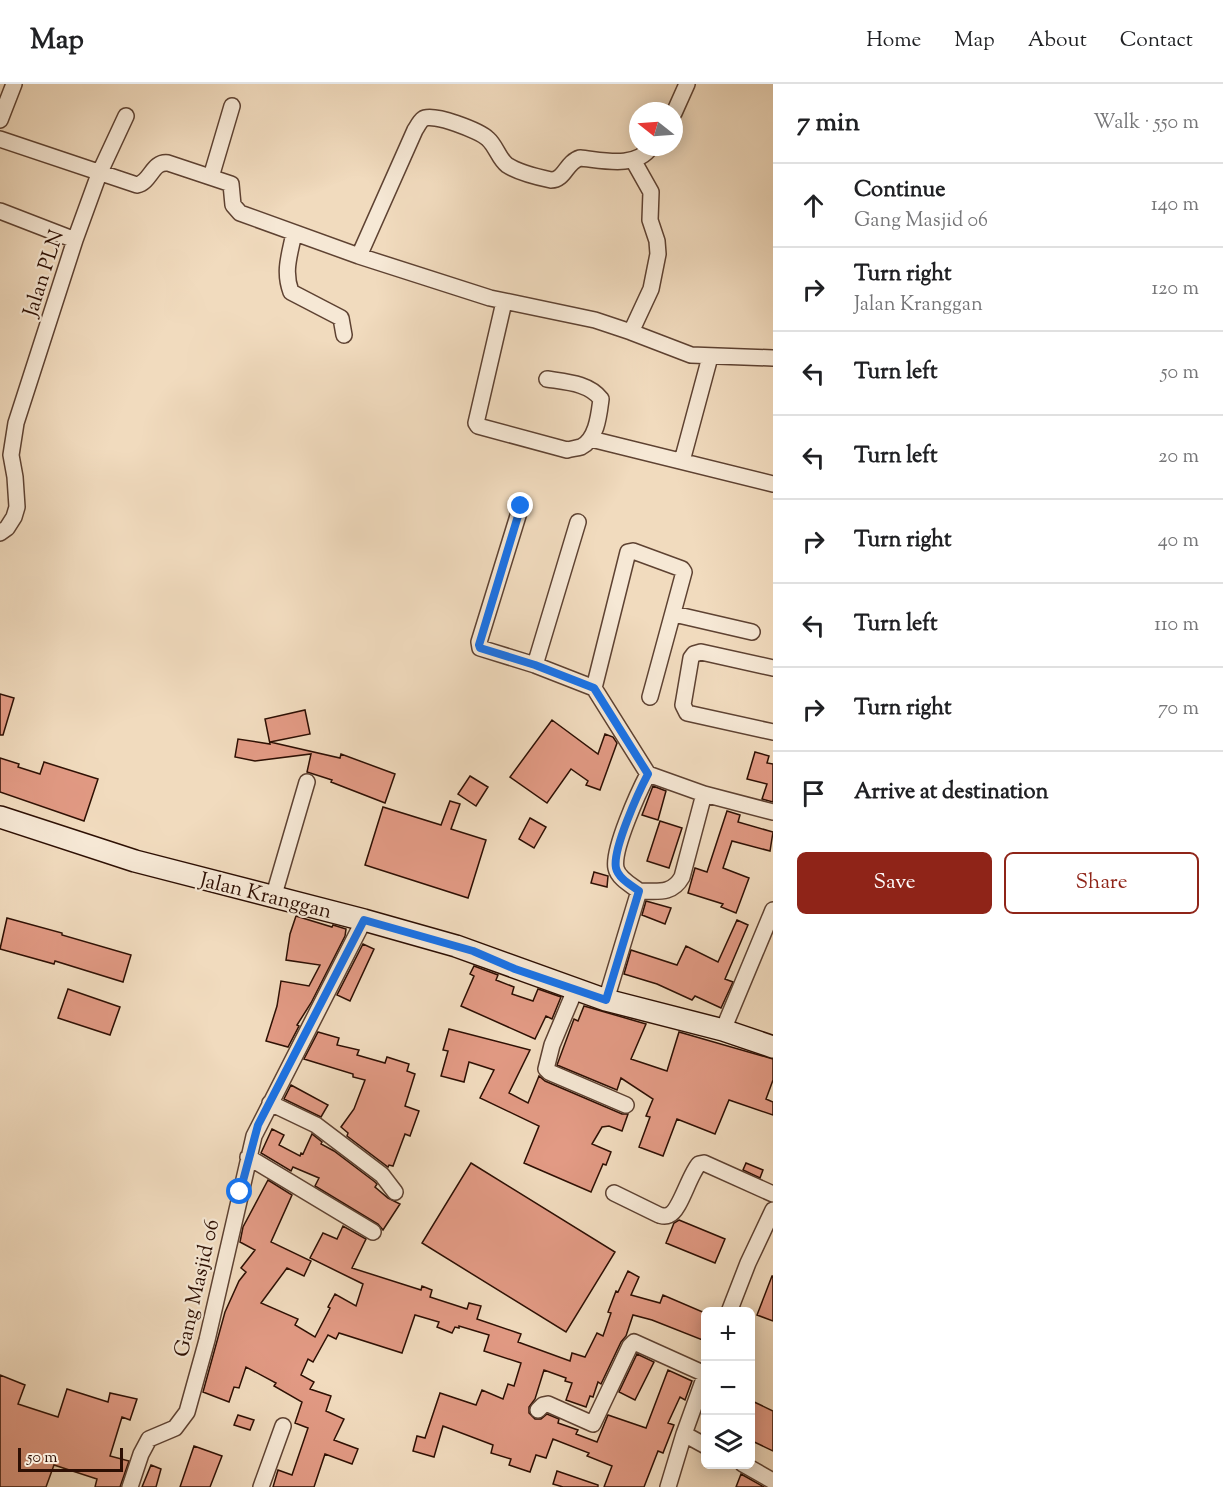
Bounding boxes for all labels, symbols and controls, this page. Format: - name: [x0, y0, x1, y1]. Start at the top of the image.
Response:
- text: Map: [30, 21, 84, 61]
- text: Home: [866, 26, 921, 56]
- text: Map: [954, 26, 995, 56]
- text: About: [1028, 26, 1087, 56]
- text: Contact: [1120, 26, 1193, 56]
- north arrow: [629, 102, 683, 156]
- text: 7 min: [797, 105, 860, 142]
- text: Walk · 550 m: [1093, 109, 1199, 138]
- text: Continue: [854, 175, 945, 207]
- icon: ahead: [797, 189, 830, 222]
- text: 140 m: [1151, 191, 1199, 220]
- text: Gang Masjid 06: [854, 207, 988, 236]
- street label: Jalan PLN: [17, 226, 73, 322]
- text: Turn right: [854, 259, 951, 291]
- icon: right: [797, 273, 830, 306]
- text: 120 m: [1151, 275, 1199, 304]
- text: Jalan Kranggan: [854, 291, 983, 320]
- icon: left: [797, 357, 830, 390]
- text: Turn left: [854, 357, 937, 389]
- text: 50 m: [1161, 359, 1199, 388]
- icon: left: [797, 441, 830, 474]
- text: Turn left: [854, 441, 937, 473]
- text: 20 m: [1158, 443, 1199, 472]
- route end: [507, 492, 533, 518]
- icon: right: [797, 525, 830, 558]
- text: Turn right: [854, 525, 951, 557]
- text: 40 m: [1158, 527, 1199, 556]
- icon: left: [797, 609, 830, 642]
- text: Turn left: [854, 609, 937, 641]
- text: 110 m: [1154, 611, 1199, 640]
- icon: right: [797, 693, 830, 726]
- text: Turn right: [854, 693, 951, 725]
- text: 70 m: [1158, 695, 1199, 724]
- icon: arrive: [797, 777, 830, 810]
- text: Arrive at destination: [854, 777, 1049, 809]
- button: Save: [797, 852, 992, 914]
- button: Share: [1004, 852, 1199, 914]
- street label: Jalan Kranggan: [195, 866, 335, 928]
- route start: [226, 1178, 252, 1204]
- street label: Gang Masjid 06: [168, 1217, 228, 1360]
- map controls: [701, 1307, 755, 1469]
- button: +: [701, 1307, 755, 1361]
- button: −: [701, 1361, 755, 1415]
- button: layers: [701, 1415, 755, 1469]
- scale bar: [18, 1445, 123, 1472]
- text: 50 m: [27, 1447, 58, 1470]

